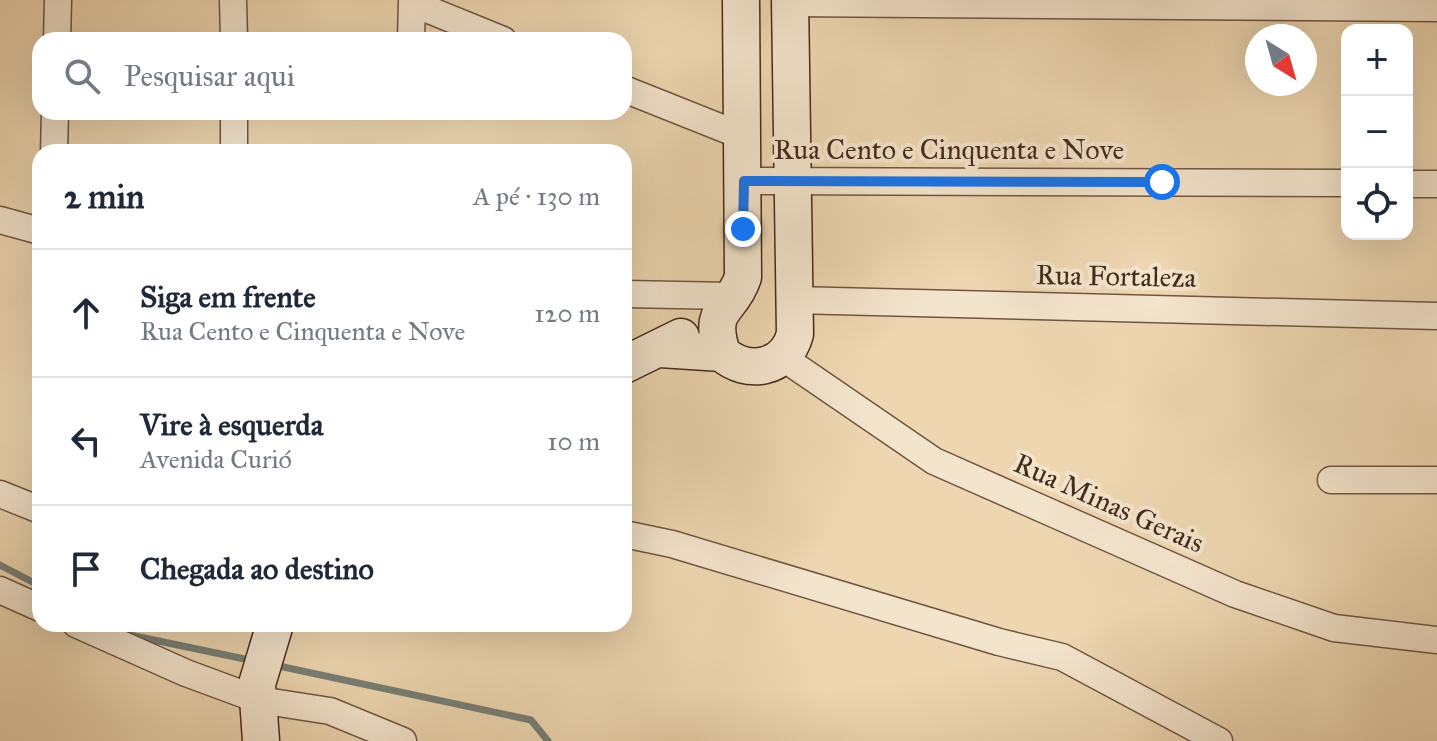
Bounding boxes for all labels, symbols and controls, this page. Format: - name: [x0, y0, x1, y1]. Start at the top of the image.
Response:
- north arrow: [1245, 24, 1317, 96]
- map controls: [1341, 24, 1413, 240]
- button: +: [1341, 24, 1413, 96]
- search box: [32, 32, 632, 120]
- icon: search: [60, 54, 104, 98]
- text: Pesquisar aqui: [124, 58, 295, 94]
- button: −: [1341, 96, 1413, 168]
- street label: Rua Cento e Cinquenta e Nove: [774, 132, 1124, 167]
- route start: [1144, 164, 1180, 200]
- button: locate: [1341, 168, 1413, 240]
- text: 2 min: [64, 176, 144, 217]
- text: A pé · 130 m: [473, 180, 600, 212]
- route end: [725, 211, 761, 247]
- street label: Rua Fortaleza: [1036, 257, 1197, 295]
- text: Siga em frente: [140, 279, 316, 315]
- icon: ahead: [64, 291, 108, 335]
- text: 120 m: [534, 297, 600, 329]
- text: Rua Cento e Cinquenta e Nove: [140, 315, 465, 347]
- text: Vire à esquerda: [140, 407, 323, 443]
- icon: left: [64, 419, 108, 463]
- text: 10 m: [547, 425, 600, 457]
- text: Avenida Curió: [140, 443, 292, 475]
- street label: Rua Minas Gerais: [1009, 445, 1209, 561]
- icon: arrive: [64, 547, 108, 591]
- text: Chegada ao destino: [140, 551, 374, 587]

